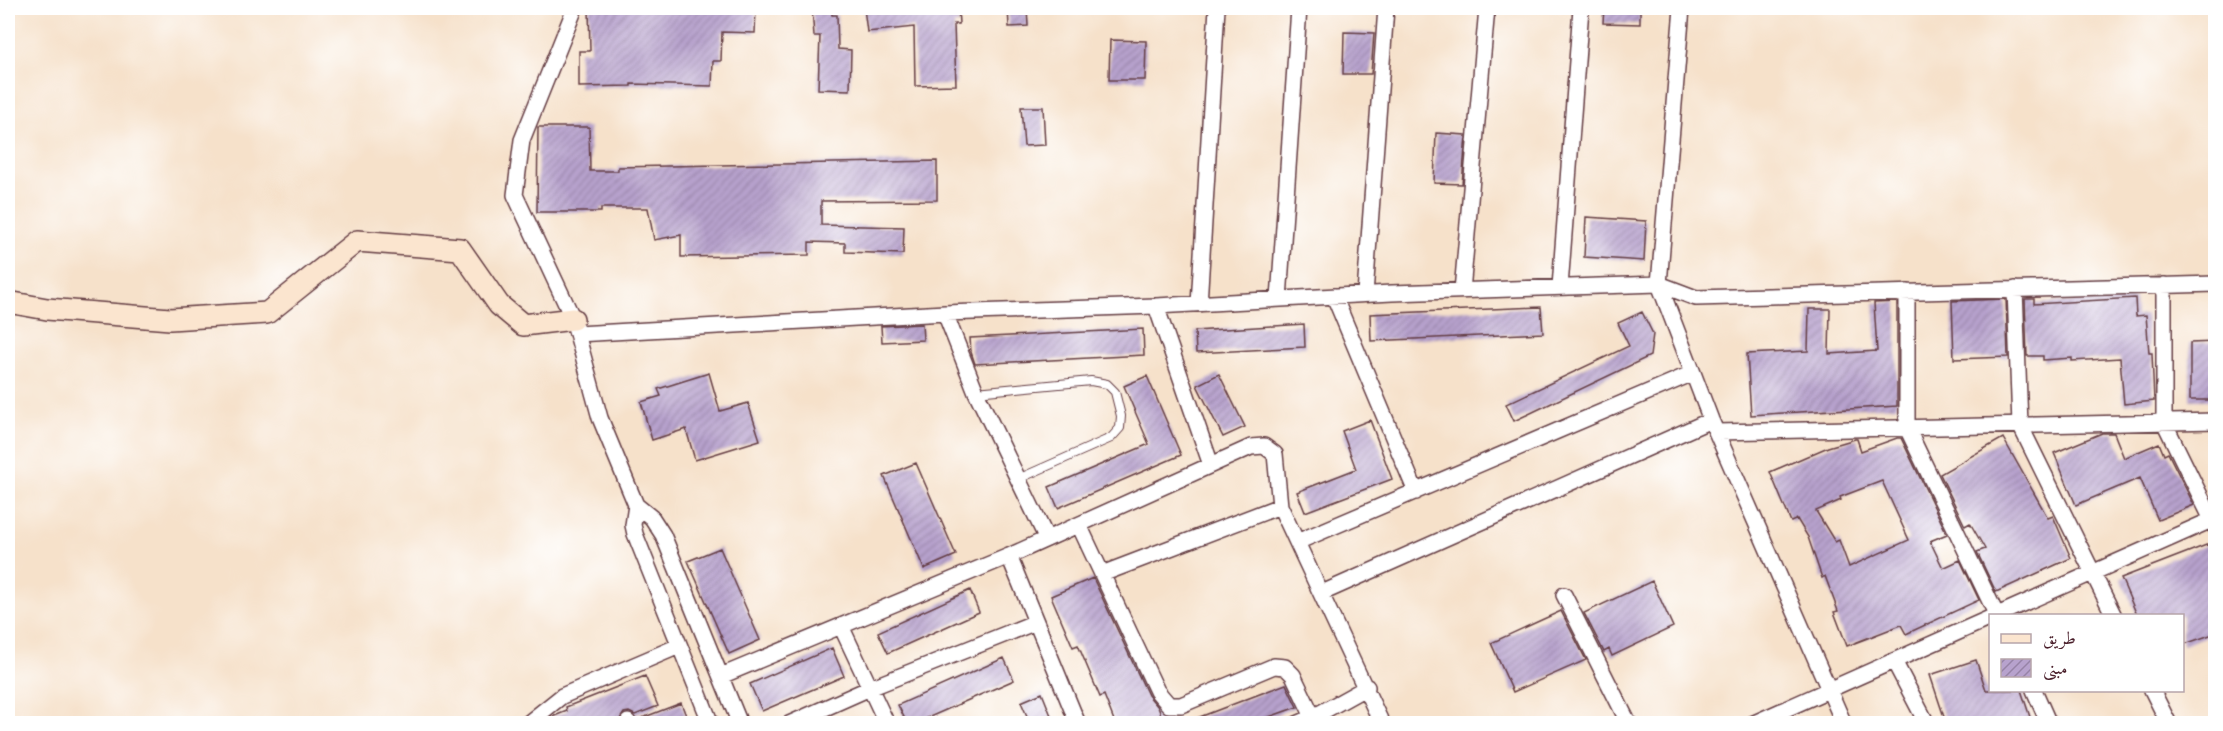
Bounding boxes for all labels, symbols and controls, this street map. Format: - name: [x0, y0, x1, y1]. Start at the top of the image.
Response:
- legend: [1989, 614, 2184, 692]
- text: طريق: [2043, 626, 2076, 651]
- text: مبنى: [2043, 656, 2068, 681]

